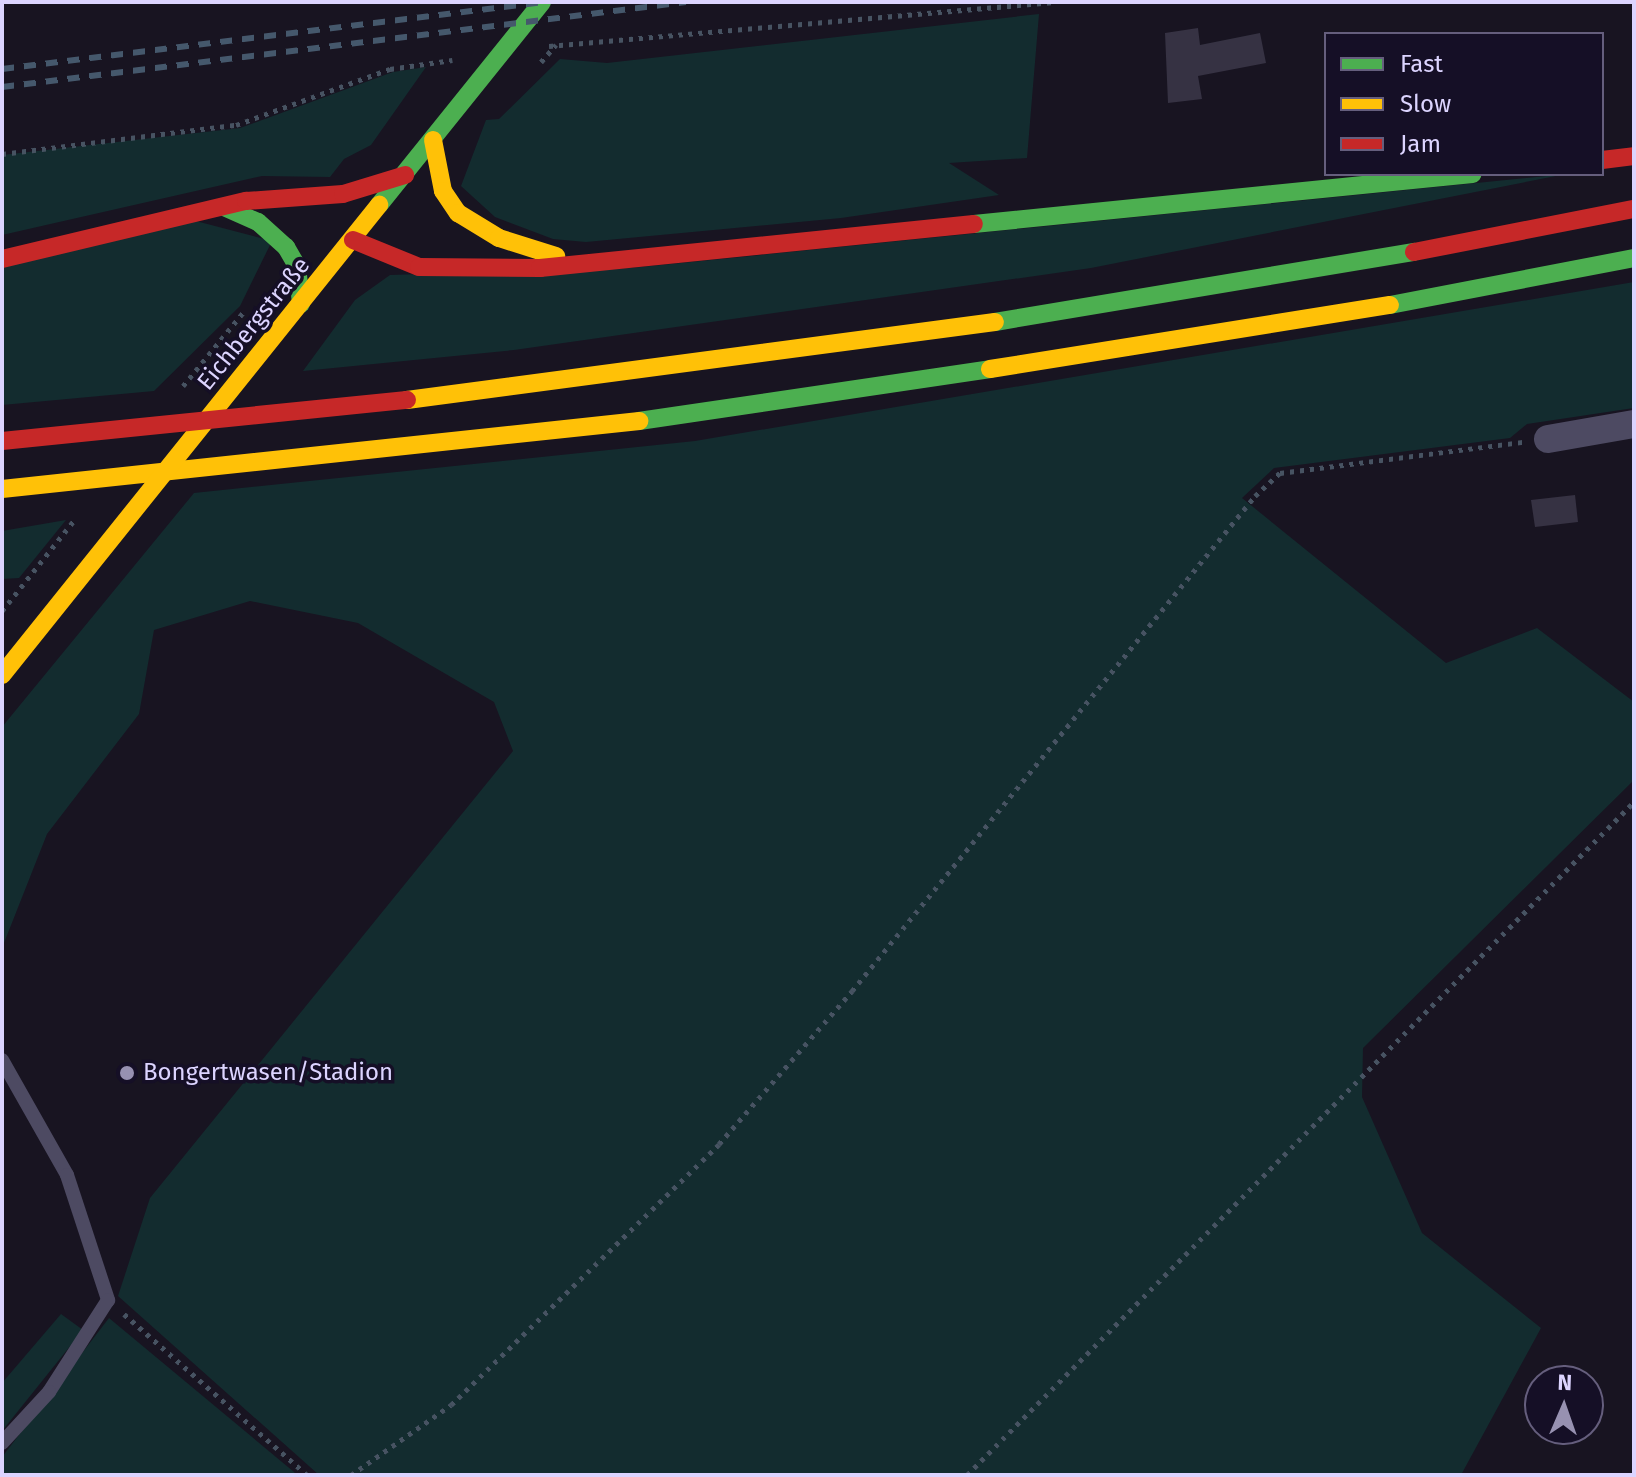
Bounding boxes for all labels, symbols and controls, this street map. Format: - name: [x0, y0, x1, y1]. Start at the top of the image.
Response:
- legend: [1324, 32, 1604, 176]
- text: Fast: [1400, 50, 1443, 78]
- text: Slow: [1400, 90, 1451, 118]
- text: Jam: [1400, 130, 1441, 158]
- street label: Eichbergstraße: [192, 252, 316, 396]
- place label: Bongertwasen/Stadion: [143, 1059, 393, 1087]
- marker: Bongertwasen/Stadion: [118, 1064, 136, 1082]
- north arrow: [1524, 1365, 1604, 1445]
- text: N: [1557, 1369, 1573, 1396]

